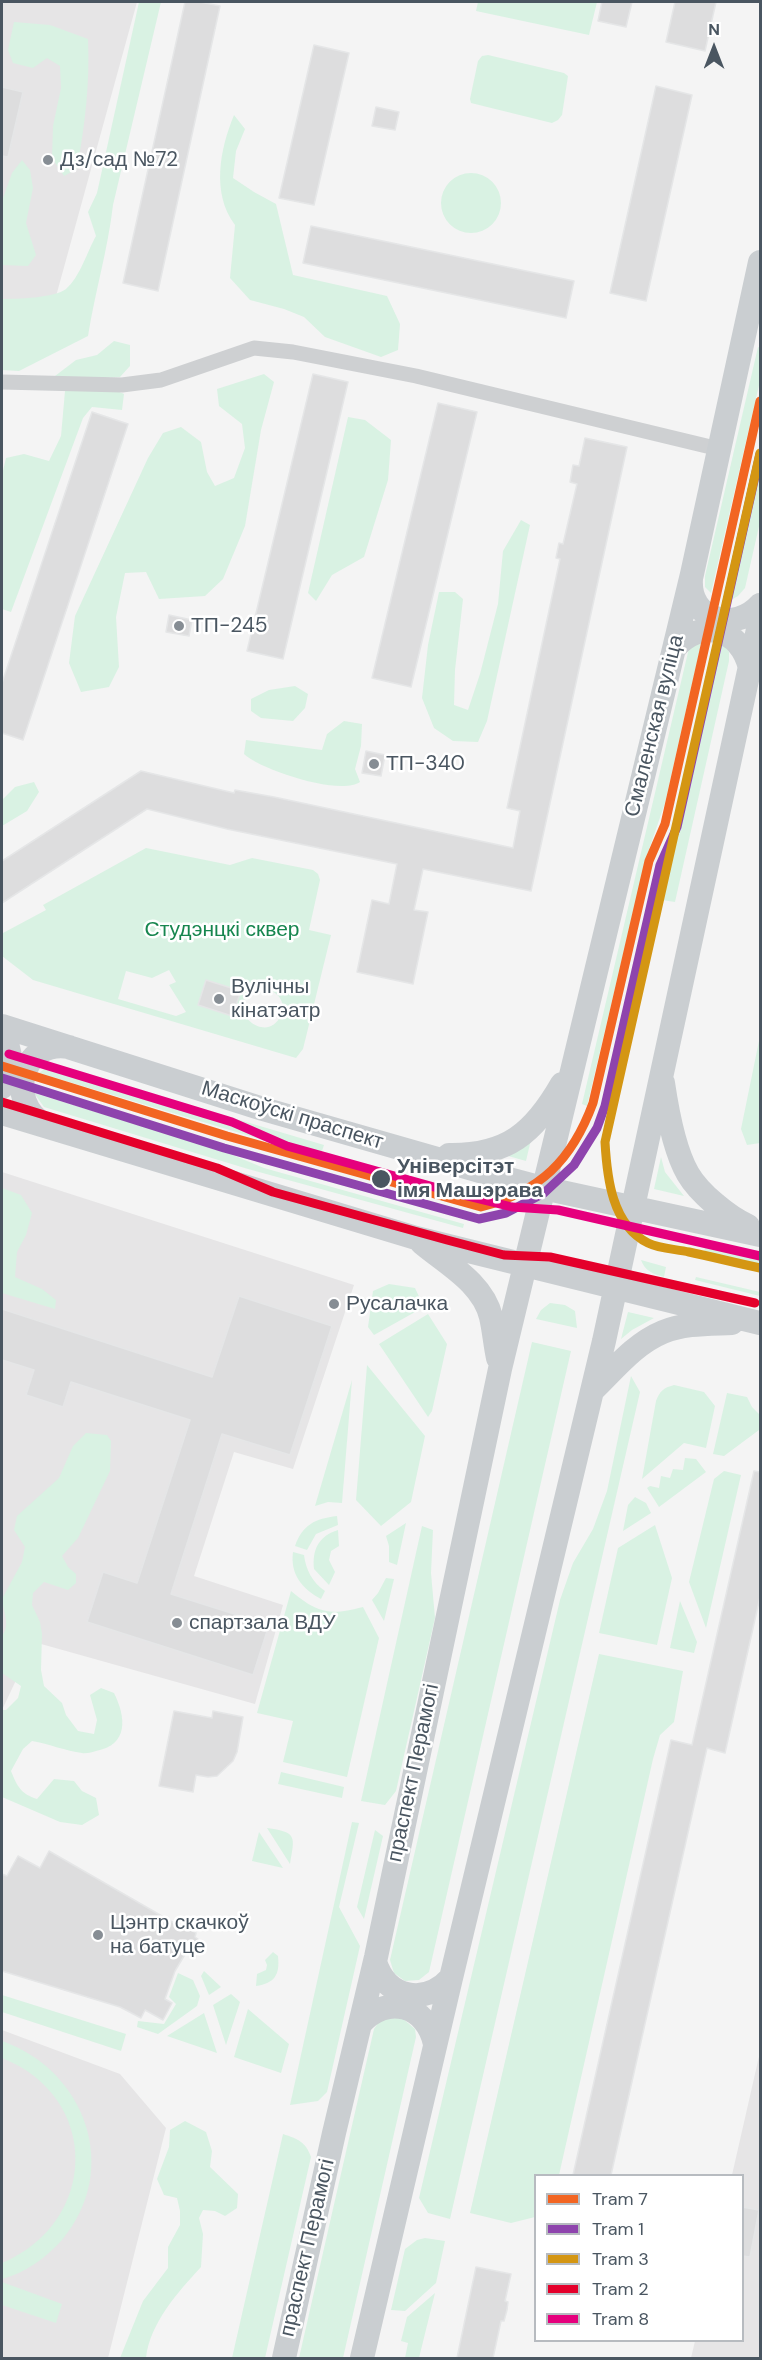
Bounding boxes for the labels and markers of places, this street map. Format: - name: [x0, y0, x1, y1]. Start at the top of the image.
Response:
- place label: Дз/сад №72: [60, 147, 178, 173]
- marker: Дз/сад №72: [41, 153, 55, 167]
- place label: ТП-245: [191, 613, 268, 639]
- marker: ТП-245: [172, 619, 186, 633]
- place label: ТП-340: [386, 751, 465, 777]
- marker: ТП-340: [367, 757, 381, 771]
- place label: Вулічны кінатэатр: [231, 974, 321, 1024]
- marker: Вулічны кінатэатр: [212, 992, 226, 1006]
- place label: Універсітэт імя Машэрава: [397, 1154, 543, 1204]
- marker: Універсітэт імя Машэрава: [370, 1168, 392, 1190]
- place label: Русалачка: [346, 1291, 448, 1317]
- marker: Русалачка: [327, 1297, 341, 1311]
- place label: спартзала ВДУ: [189, 1610, 336, 1636]
- marker: спартзала ВДУ: [170, 1616, 184, 1630]
- place label: Цэнтр скачкоў на батуце: [110, 1910, 249, 1960]
- marker: Цэнтр скачкоў на батуце: [91, 1928, 105, 1942]

